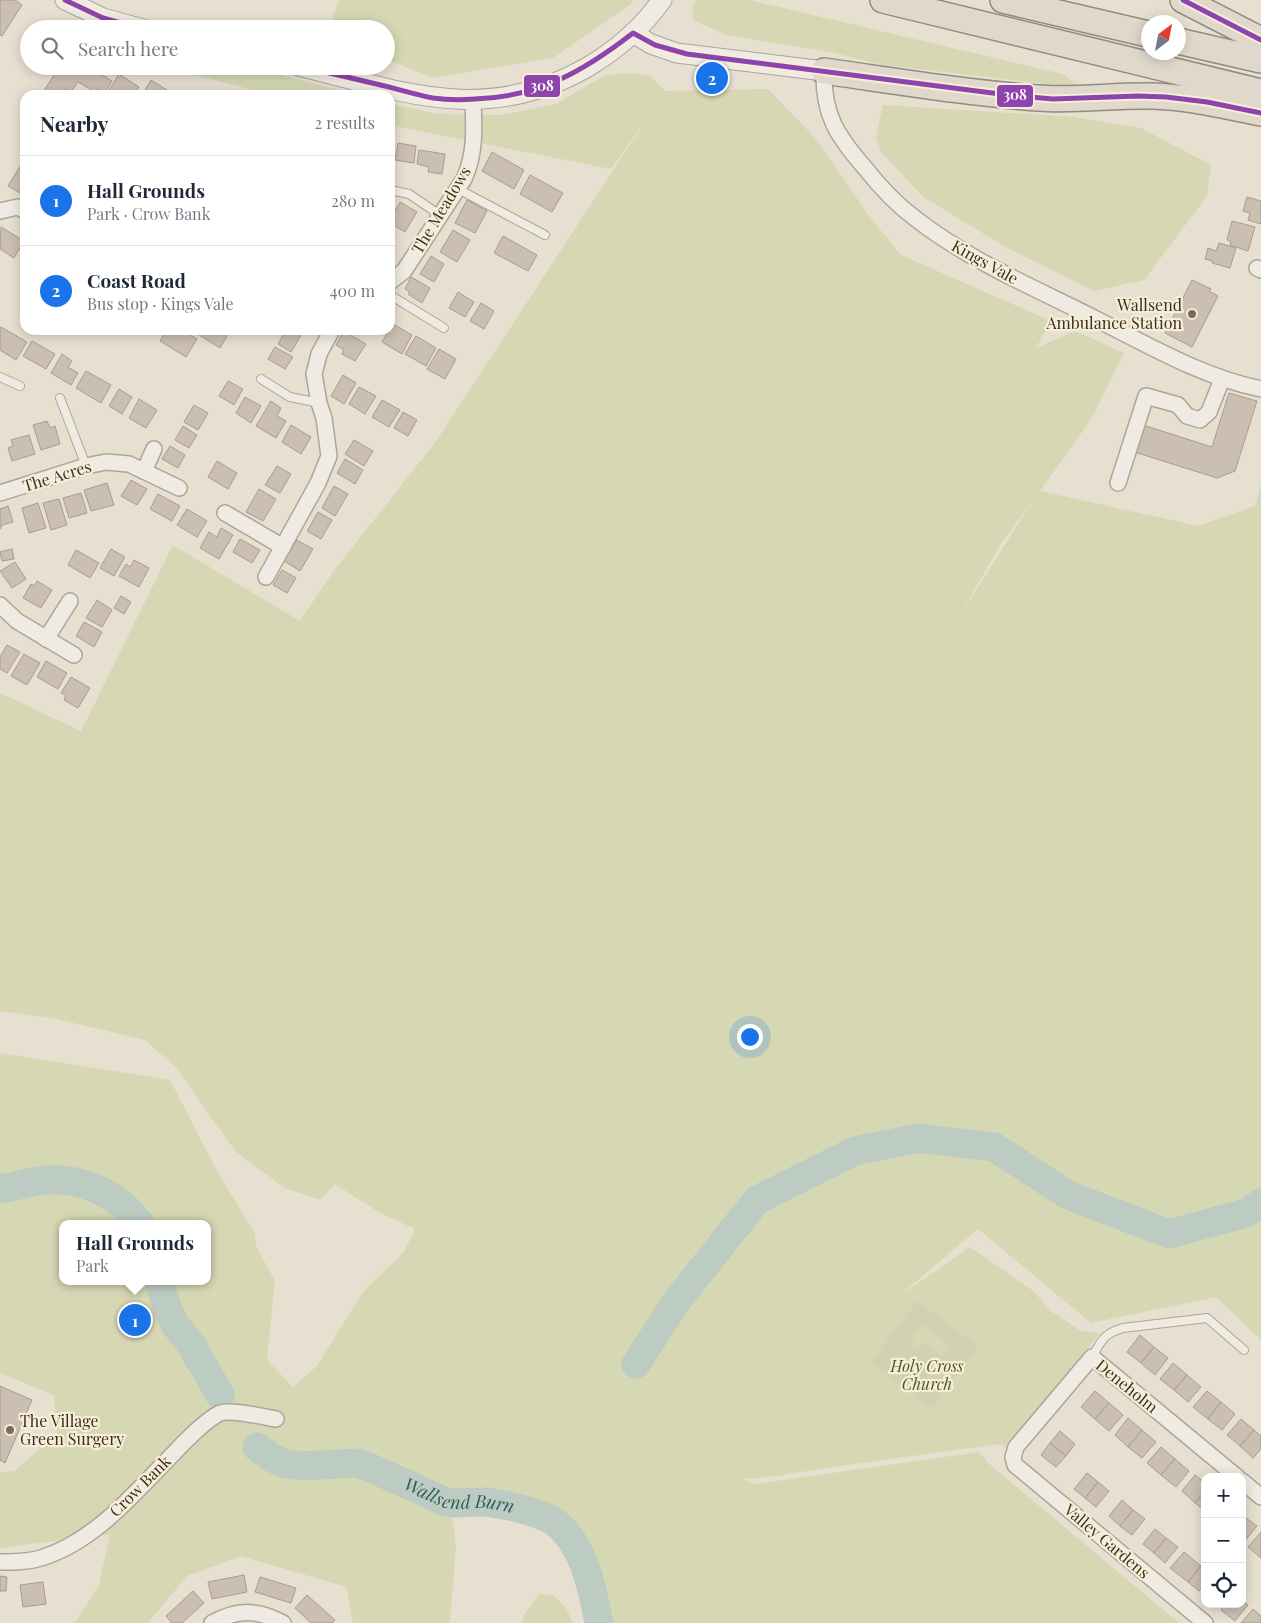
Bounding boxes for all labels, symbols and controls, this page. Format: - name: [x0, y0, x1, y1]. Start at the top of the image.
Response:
- north arrow: [1141, 15, 1186, 60]
- search box: [20, 20, 395, 75]
- icon: search: [38, 34, 66, 62]
- text: Search here: [78, 35, 178, 61]
- pin: 2: [696, 59, 728, 97]
- line badge: 308: [523, 74, 561, 98]
- text: 308: [530, 76, 554, 95]
- line badge: 308: [996, 84, 1034, 108]
- text: 308: [1003, 85, 1027, 104]
- text: Nearby: [40, 109, 109, 137]
- text: 2 results: [315, 112, 375, 133]
- street label: The Meadows: [406, 162, 475, 257]
- text: Hall Grounds: [87, 177, 205, 203]
- text: 1: [53, 190, 59, 211]
- text: 280 m: [331, 190, 375, 211]
- text: Park · Crow Bank: [87, 203, 210, 224]
- street label: Kings Vale: [948, 235, 1022, 288]
- text: Coast Road: [87, 267, 186, 293]
- text: 2: [52, 280, 60, 301]
- text: 400 m: [330, 280, 375, 301]
- text: Bus stop · Kings Vale: [87, 293, 234, 314]
- place label: Wallsend Ambulance Station: [1046, 294, 1182, 333]
- marker: Wallsend Ambulance Station: [1186, 308, 1198, 320]
- street label: The Acres: [20, 455, 94, 496]
- your location: [737, 1024, 763, 1050]
- popup: [59, 1220, 211, 1285]
- text: Hall Grounds: [76, 1229, 194, 1255]
- text: Park: [76, 1255, 109, 1276]
- pin: 1: [119, 1301, 151, 1339]
- street label: Deneholm: [1092, 1354, 1163, 1417]
- park label: Holy Cross Church: [890, 1355, 963, 1394]
- place label: The Village Green Surgery: [20, 1410, 124, 1449]
- marker: The Village Green Surgery: [4, 1424, 16, 1436]
- street label: Crow Bank: [104, 1450, 175, 1521]
- water label: Wallsend Burn: [400, 1472, 517, 1518]
- map controls: [1201, 1473, 1246, 1608]
- button: +: [1201, 1473, 1246, 1518]
- street label: Valley Gardens: [1059, 1498, 1155, 1583]
- button: −: [1201, 1518, 1246, 1563]
- button: locate: [1201, 1563, 1246, 1608]

